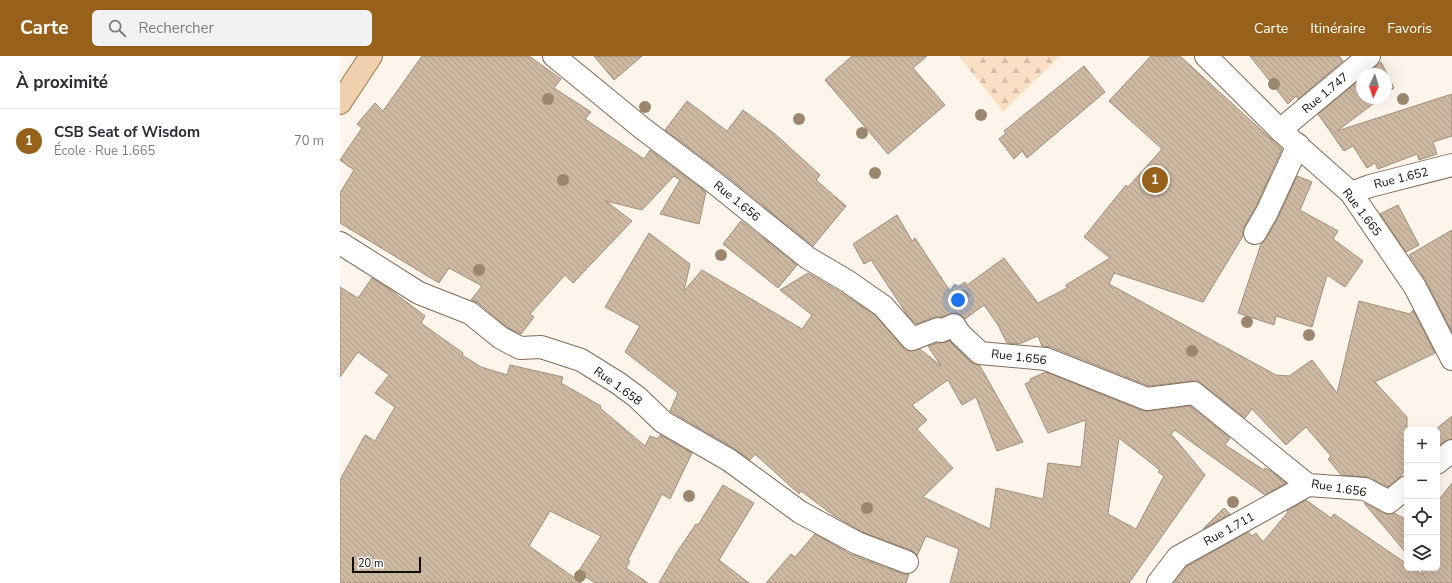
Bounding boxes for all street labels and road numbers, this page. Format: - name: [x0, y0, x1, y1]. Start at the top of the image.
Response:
- street label: Rue 1.747: [1298, 69, 1352, 117]
- street label: Rue 1.652: [1372, 163, 1430, 193]
- street label: Rue 1.656: [710, 177, 764, 225]
- street label: Rue 1.665: [1339, 185, 1385, 239]
- street label: Rue 1.656: [990, 346, 1048, 368]
- street label: Rue 1.658: [591, 363, 645, 409]
- street label: Rue 1.656: [1310, 476, 1368, 500]
- street label: Rue 1.711: [1201, 508, 1257, 550]

